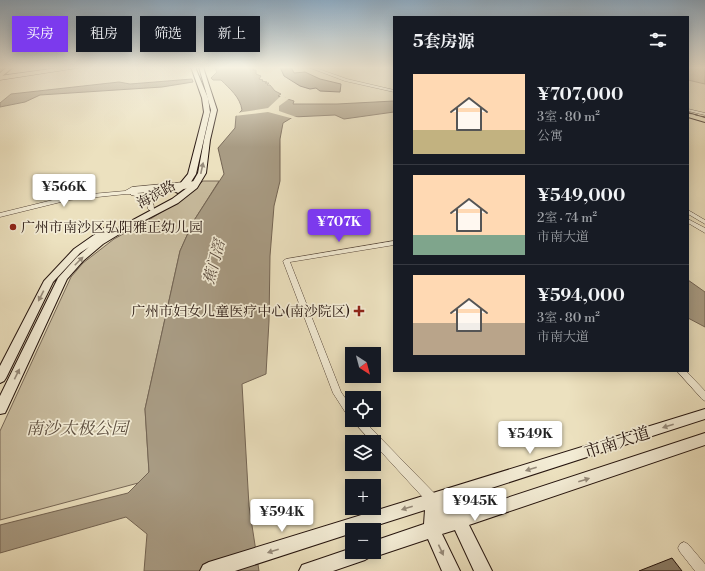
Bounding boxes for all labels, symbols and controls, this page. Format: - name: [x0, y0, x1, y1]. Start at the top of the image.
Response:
- chip: 买房: [12, 16, 68, 52]
- chip: 租房: [76, 16, 132, 52]
- chip: 筛选: [140, 16, 196, 52]
- chip: 新上: [204, 16, 260, 52]
- icon: filters: [647, 29, 669, 51]
- text: 5套房源: [413, 31, 475, 53]
- text: ¥707,000: [537, 84, 623, 106]
- icon: home: [445, 90, 493, 138]
- text: 3室 · 80 m²: [537, 109, 600, 125]
- text: 公寓: [537, 128, 563, 144]
- one-way arrow: [199, 162, 205, 174]
- pin: ¥566K: [36, 174, 92, 208]
- street label: 海滨路: [134, 177, 179, 213]
- text: ¥566K: [42, 179, 86, 195]
- text: ¥549,000: [537, 185, 625, 207]
- icon: home: [445, 191, 493, 239]
- pin: ¥707K: [311, 209, 367, 243]
- text: 2室 · 74 m²: [537, 210, 597, 226]
- text: ¥707K: [317, 214, 361, 230]
- place label: 广州市南沙区弘阳雅正幼儿园: [21, 219, 203, 237]
- marker: 广州市南沙区弘阳雅正幼儿园: [8, 222, 18, 232]
- text: 市南大道: [537, 229, 589, 245]
- water label: 蕉门滘: [199, 235, 230, 286]
- one-way arrow: [74, 256, 84, 266]
- text: ¥594,000: [537, 285, 625, 307]
- one-way arrow: [38, 290, 44, 302]
- icon: home: [445, 291, 493, 339]
- place label: 广州市妇女儿童医疗中心(南沙院区): [131, 303, 350, 321]
- marker: 广州市妇女儿童医疗中心(南沙院区): [353, 305, 365, 317]
- text: 3室 · 80 m²: [537, 310, 600, 326]
- text: 市南大道: [537, 329, 589, 345]
- north arrow: [345, 347, 381, 383]
- map controls: [345, 347, 381, 559]
- one-way arrow: [14, 368, 20, 380]
- button: locate: [345, 391, 381, 427]
- park label: 南沙太极公园: [26, 418, 131, 440]
- pin: ¥549K: [502, 421, 558, 455]
- street label: 市南大道: [582, 422, 653, 464]
- one-way arrow: [662, 423, 674, 429]
- text: ¥549K: [507, 426, 553, 442]
- button: layers: [345, 435, 381, 471]
- one-way arrow: [524, 466, 536, 472]
- one-way arrow: [578, 476, 590, 482]
- button: +: [345, 479, 381, 515]
- pin: ¥945K: [447, 488, 503, 522]
- text: ¥945K: [452, 493, 498, 509]
- pin: ¥594K: [254, 499, 310, 533]
- text: ¥594K: [259, 504, 305, 520]
- one-way arrow: [400, 505, 412, 511]
- button: −: [345, 523, 381, 559]
- one-way arrow: [438, 544, 444, 555]
- one-way arrow: [267, 548, 279, 554]

